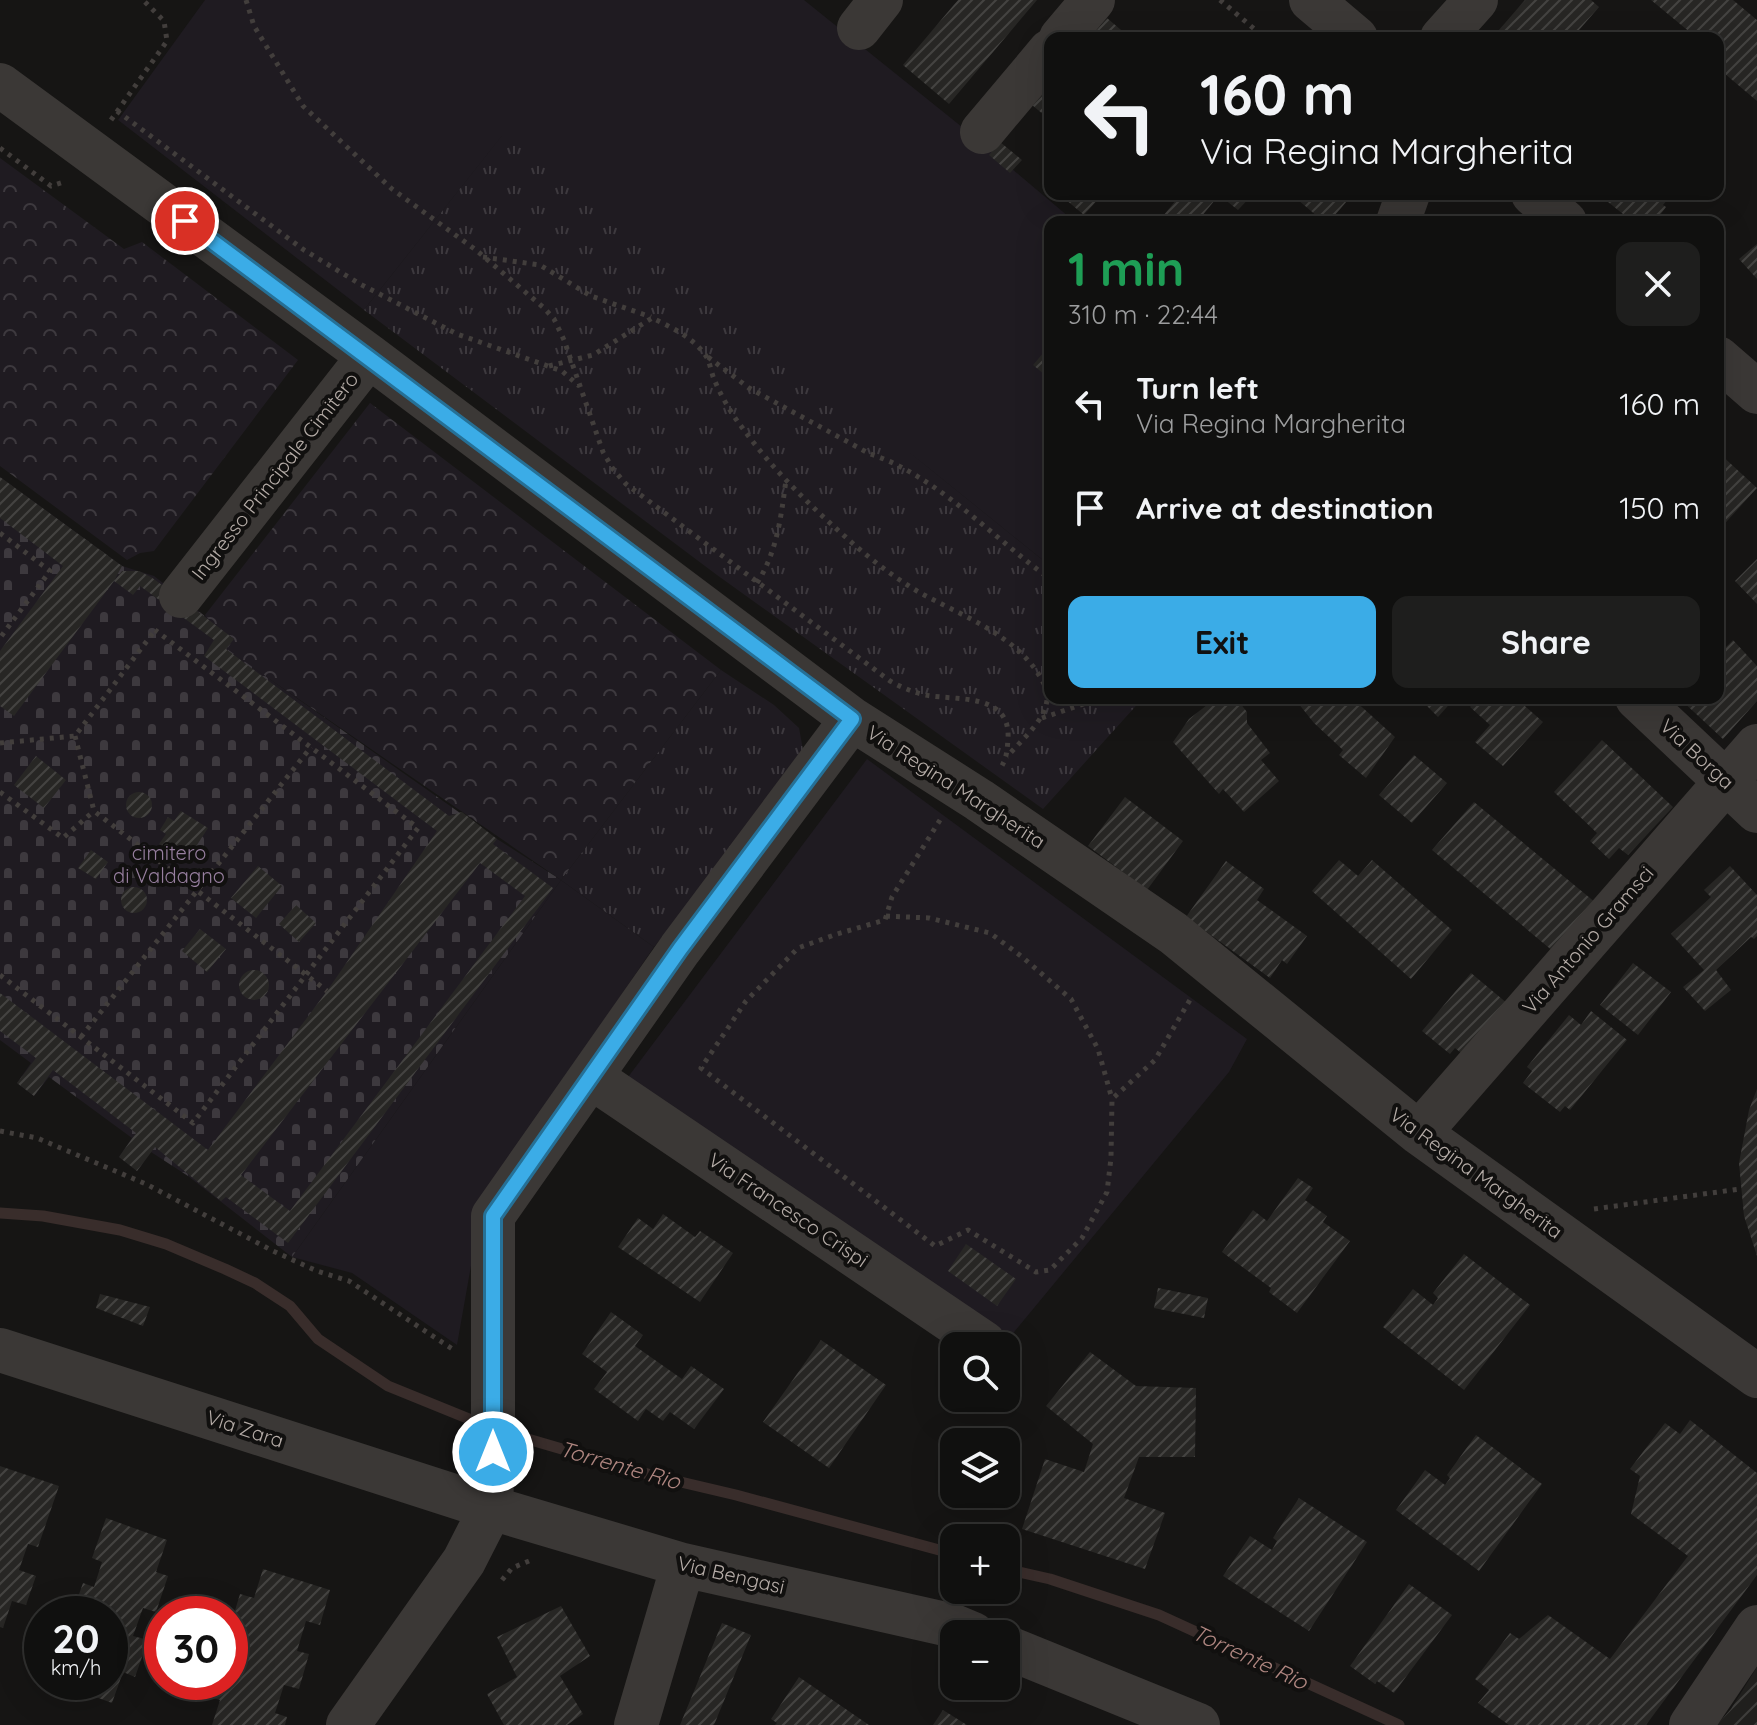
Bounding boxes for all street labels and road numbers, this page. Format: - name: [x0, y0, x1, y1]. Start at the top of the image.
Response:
- street label: Ingresso Principale Cimitero: [186, 367, 363, 584]
- street label: Via Borga: [1655, 713, 1740, 794]
- street label: Via Regina Margherita: [862, 720, 1050, 854]
- street label: Via Antonio Gramsci: [1517, 861, 1659, 1019]
- street label: Via Regina Margherita: [1385, 1101, 1568, 1244]
- street label: Via Francesco Crispi: [704, 1147, 873, 1272]
- street label: Via Zara: [203, 1404, 287, 1453]
- street label: Via Bengasi: [675, 1550, 787, 1599]

